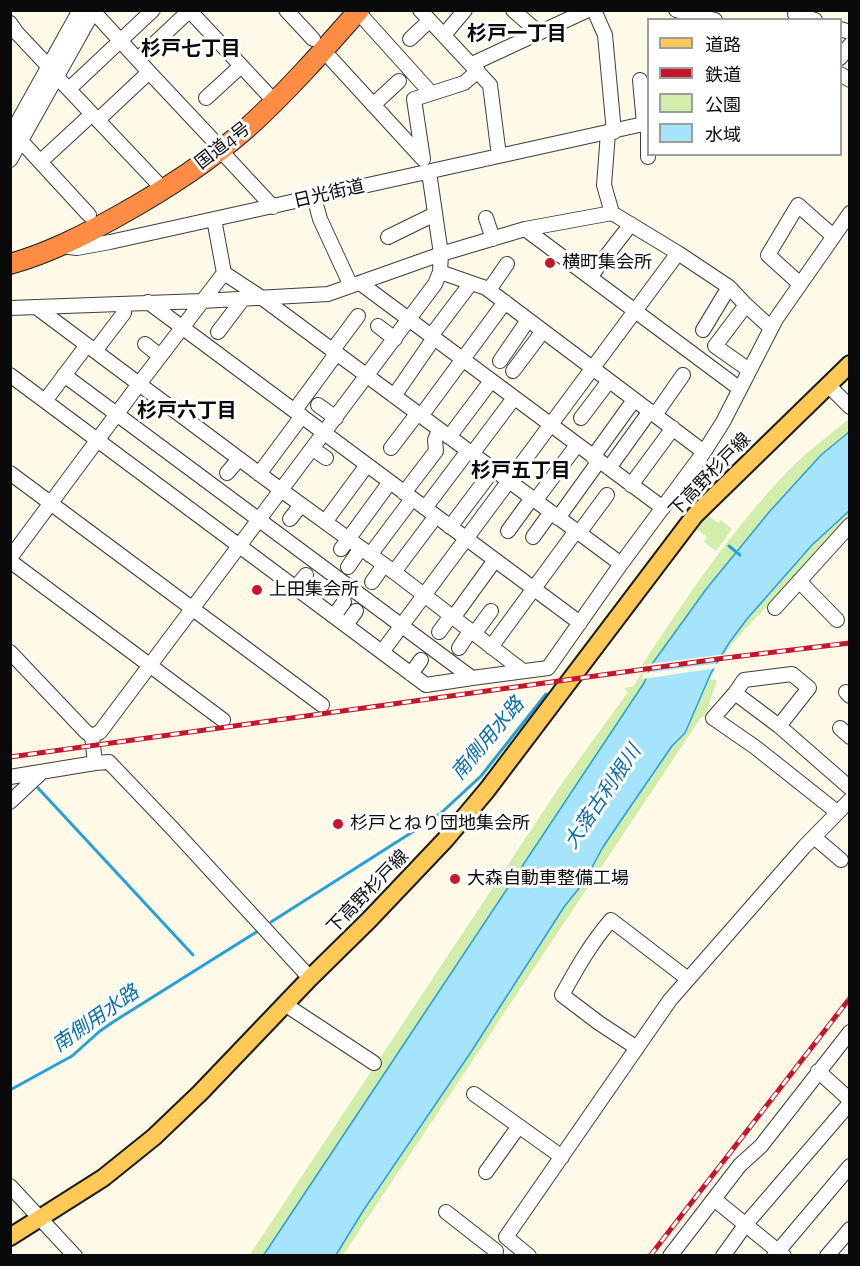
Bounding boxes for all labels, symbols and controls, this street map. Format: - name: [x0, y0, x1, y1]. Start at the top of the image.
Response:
- legend: [647, 18, 842, 156]
- district label: 杉戸一丁目: [467, 22, 567, 46]
- text: 道路: [705, 34, 741, 56]
- district label: 杉戸七丁目: [141, 37, 241, 61]
- text: 鉄道: [705, 64, 741, 86]
- text: 公園: [705, 94, 741, 116]
- street label: 国道4号: [191, 118, 255, 174]
- text: 水域: [705, 124, 741, 146]
- street label: 日光街道: [291, 175, 367, 213]
- place label: 横町集会所: [562, 252, 652, 274]
- marker: 横町集会所: [543, 256, 557, 270]
- district label: 杉戸六丁目: [137, 399, 237, 423]
- street label: 下高野杉戸線: [665, 429, 755, 521]
- district label: 杉戸五丁目: [471, 459, 571, 483]
- place label: 上田集会所: [269, 579, 359, 601]
- marker: 上田集会所: [250, 583, 264, 597]
- water label: 南側用水路: [447, 693, 529, 785]
- water label: 大落古利根川: [560, 741, 646, 853]
- place label: 杉戸とねり団地集会所: [350, 813, 530, 835]
- marker: 杉戸とねり団地集会所: [331, 817, 345, 831]
- street label: 下高野杉戸線: [323, 846, 413, 938]
- place label: 大森自動車整備工場: [467, 868, 629, 890]
- marker: 大森自動車整備工場: [448, 872, 462, 886]
- water label: 南側用水路: [48, 980, 144, 1058]

